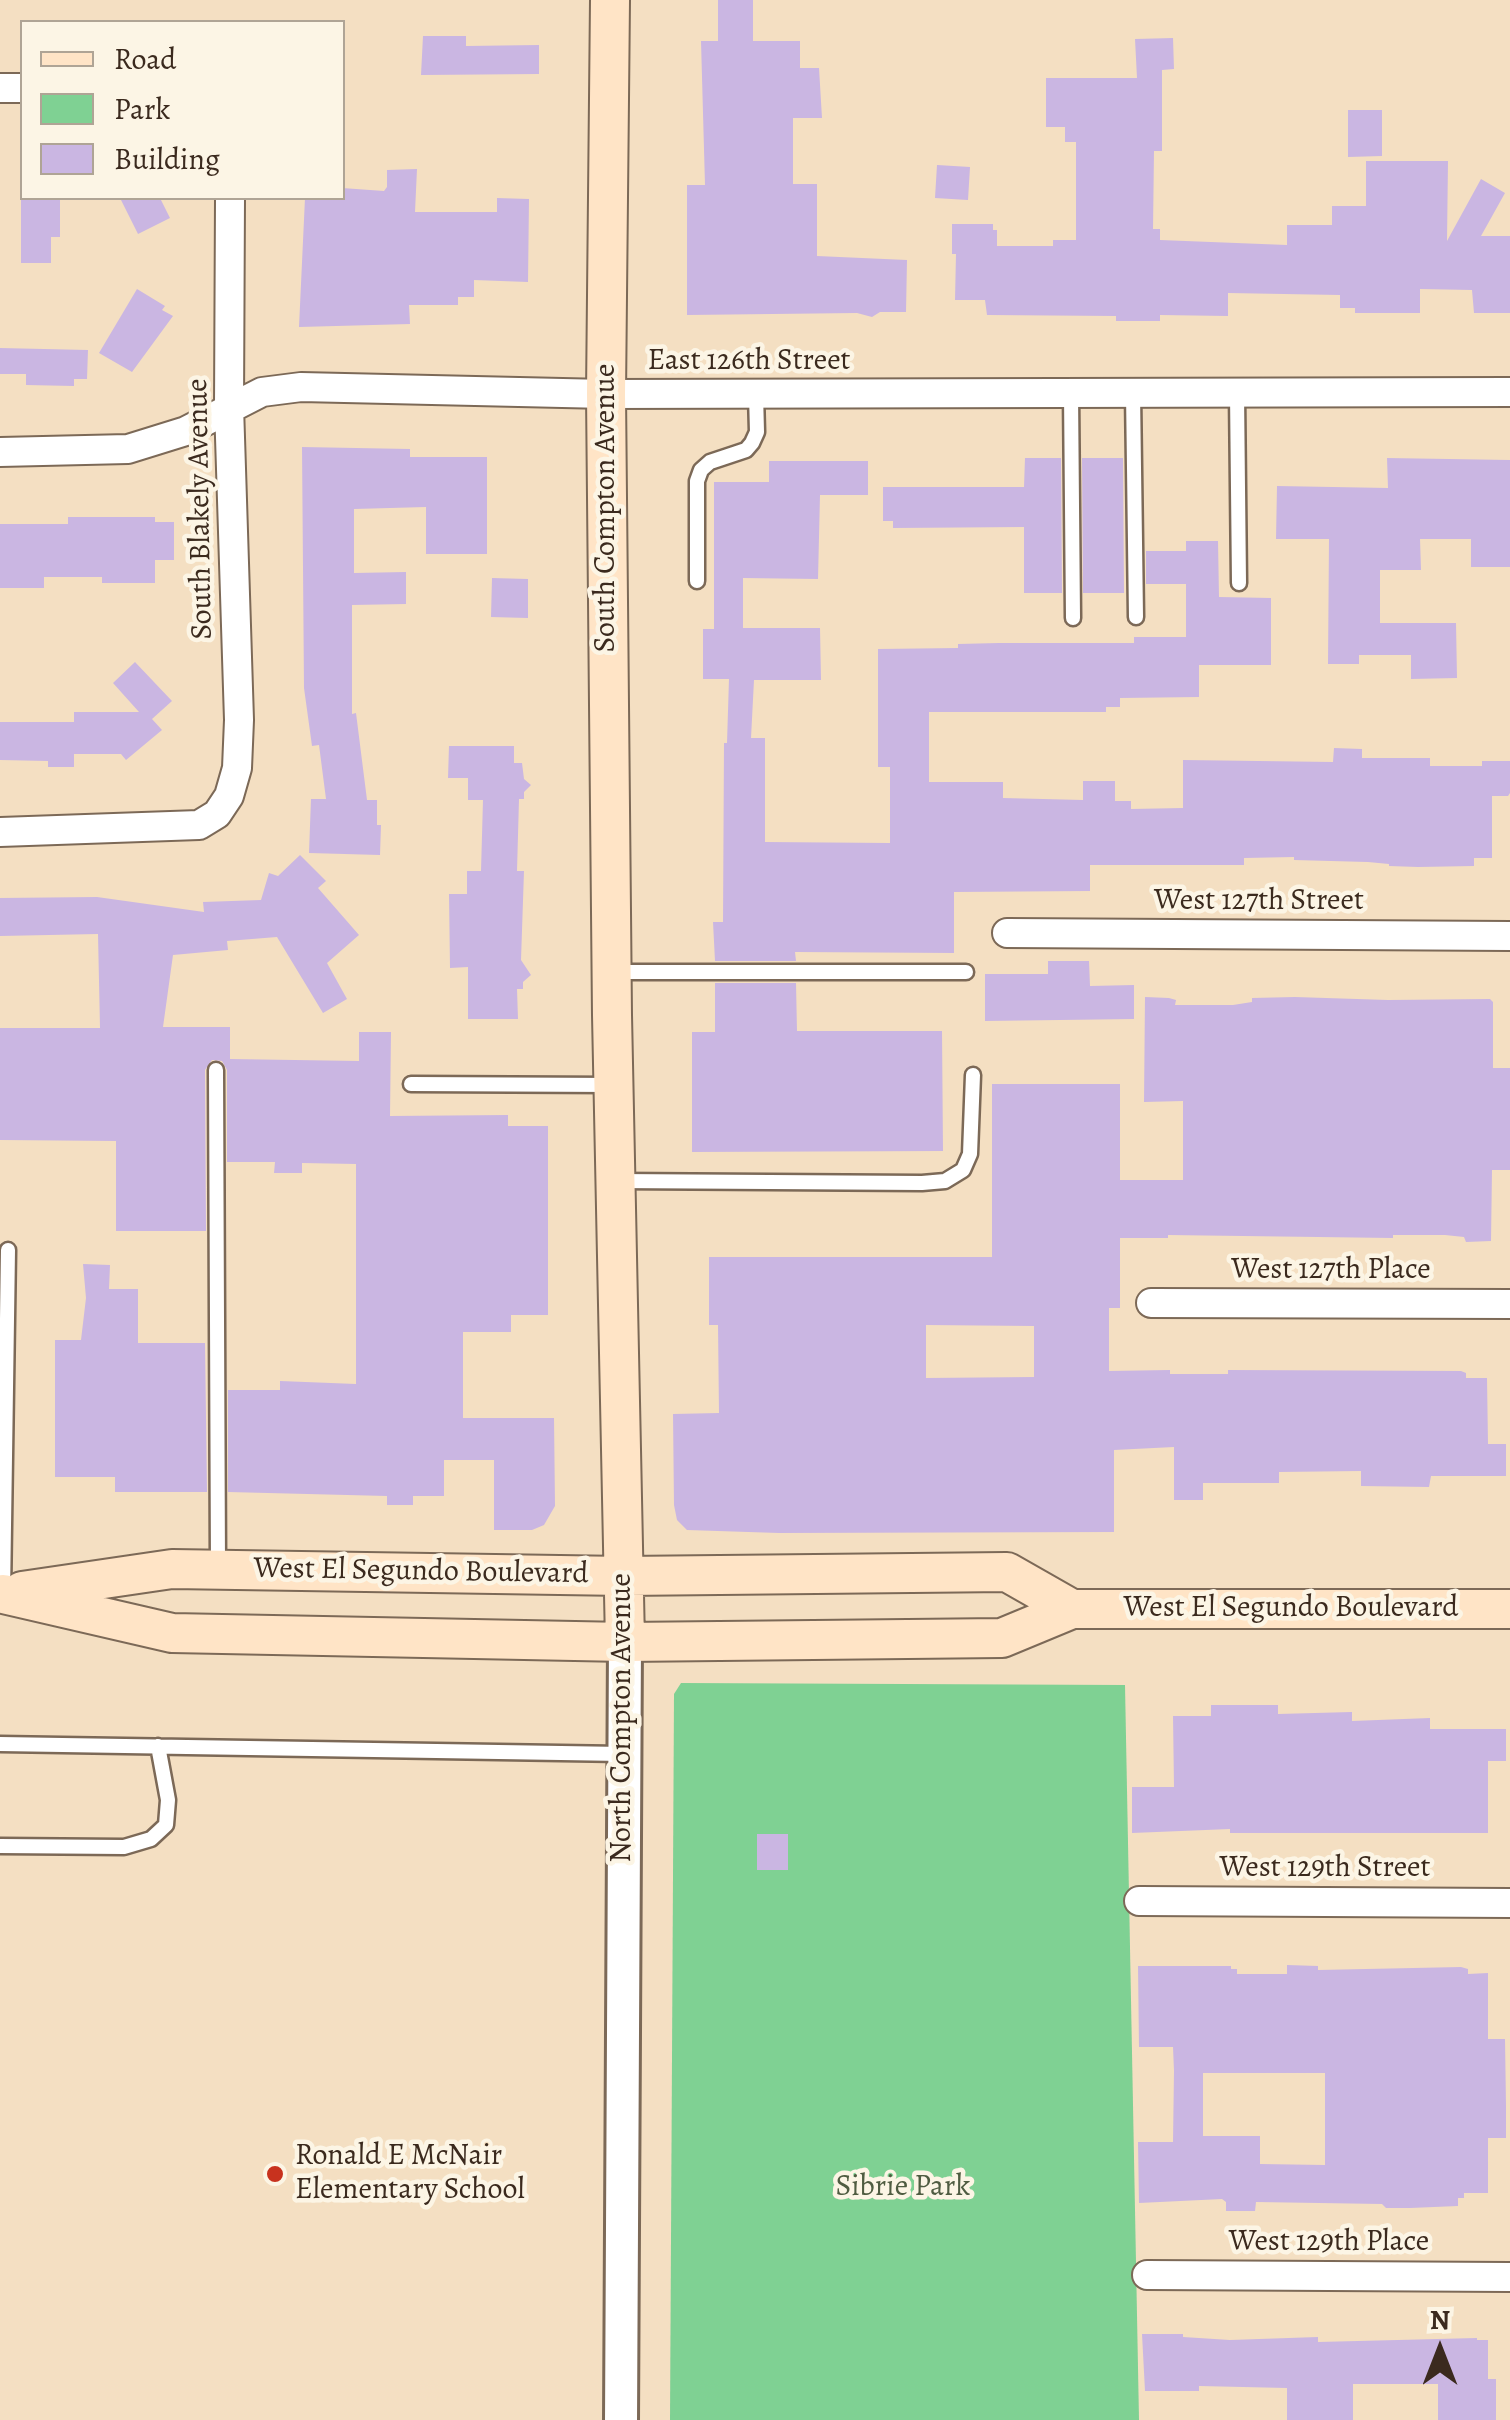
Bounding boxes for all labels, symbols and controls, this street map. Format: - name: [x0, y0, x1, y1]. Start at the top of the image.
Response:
- legend: [20, 20, 345, 200]
- text: Road: [114, 39, 176, 79]
- text: Park: [114, 89, 170, 129]
- text: Building: [114, 139, 220, 179]
- street label: East 126th Street: [647, 344, 851, 380]
- street label: South Compton Avenue: [589, 364, 625, 652]
- street label: South Blakely Avenue: [181, 378, 221, 640]
- street label: West 127th Street: [1154, 884, 1364, 920]
- street label: West 127th Place: [1231, 1253, 1431, 1289]
- street label: West El Segundo Boulevard: [253, 1551, 589, 1593]
- street label: North Compton Avenue: [605, 1573, 641, 1863]
- street label: West El Segundo Boulevard: [1124, 1591, 1458, 1627]
- street label: West 129th Street: [1220, 1851, 1430, 1887]
- place label: Ronald E McNair Elementary School: [295, 2139, 525, 2210]
- marker: Ronald E McNair Elementary School: [264, 2163, 286, 2185]
- park label: Sibrie Park: [836, 2170, 970, 2206]
- street label: West 129th Place: [1229, 2225, 1429, 2261]
- north arrow: [1390, 2300, 1490, 2400]
- text: N: [1430, 2301, 1450, 2339]

